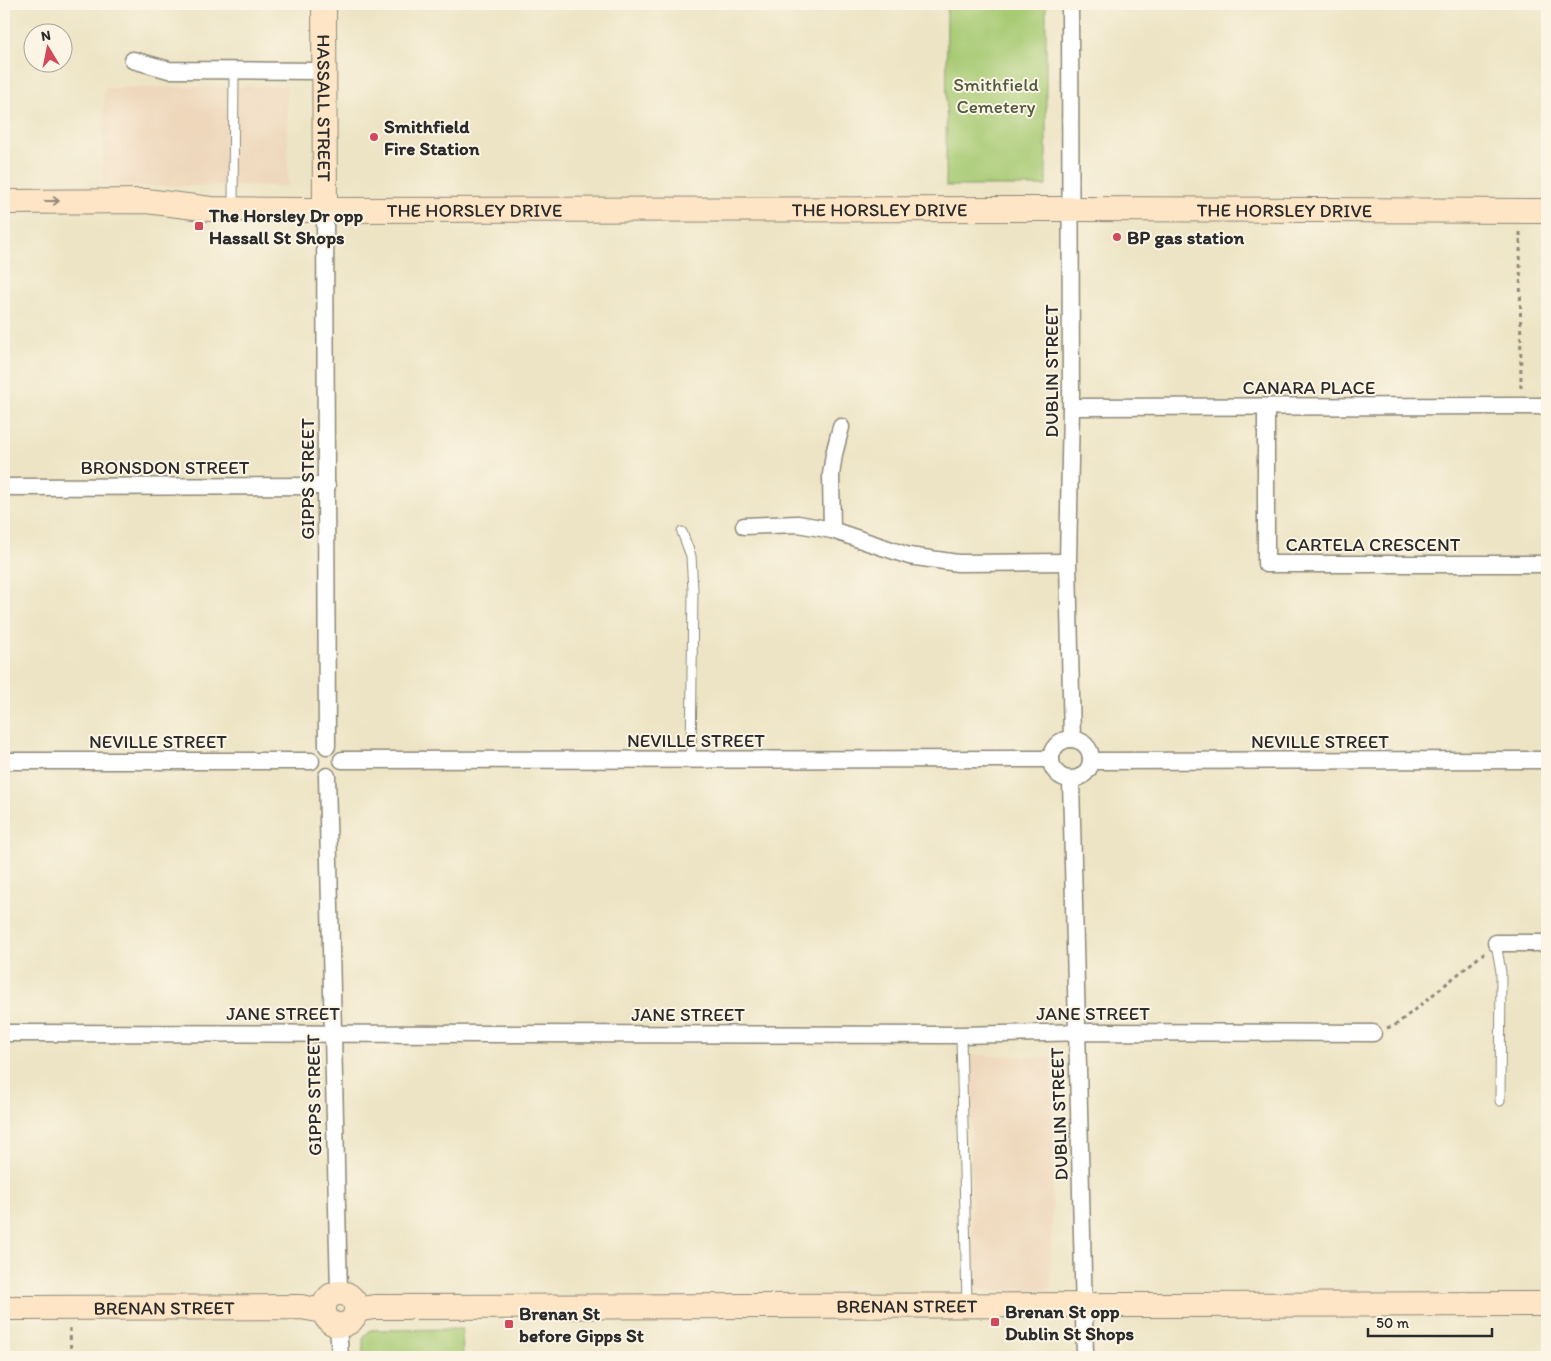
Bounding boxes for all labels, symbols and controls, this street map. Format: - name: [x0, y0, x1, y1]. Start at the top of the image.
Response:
- north arrow: [22, 22, 72, 72]
- text: N: [40, 26, 52, 45]
- street label: HASSALL STREET: [313, 34, 336, 182]
- park label: Smithfield Cemetery: [953, 73, 1039, 118]
- place label: Smithfield Fire Station: [384, 115, 480, 160]
- marker: Smithfield Fire Station: [368, 131, 380, 143]
- one-way arrow: [44, 196, 60, 206]
- street label: THE HORSLEY DRIVE: [387, 198, 563, 221]
- street label: THE HORSLEY DRIVE: [792, 198, 968, 221]
- street label: THE HORSLEY DRIVE: [1197, 198, 1373, 222]
- place label: The Horsley Dr opp Hassall St Shops: [208, 204, 363, 249]
- marker: The Horsley Dr opp Hassall St Shops: [193, 220, 205, 232]
- place label: BP gas station: [1127, 226, 1244, 249]
- marker: BP gas station: [1111, 231, 1123, 243]
- street label: DUBLIN STREET: [1040, 304, 1063, 438]
- street label: CANARA PLACE: [1243, 376, 1376, 399]
- street label: GIPPS STREET: [296, 418, 319, 540]
- street label: BRONSDON STREET: [81, 456, 250, 479]
- street label: CARTELA CRESCENT: [1286, 533, 1461, 556]
- street label: NEVILLE STREET: [627, 729, 765, 752]
- street label: NEVILLE STREET: [89, 730, 227, 753]
- street label: NEVILLE STREET: [1251, 730, 1389, 753]
- street label: JANE STREET: [226, 1002, 340, 1025]
- street label: JANE STREET: [1036, 1002, 1150, 1025]
- street label: JANE STREET: [631, 1003, 745, 1026]
- street label: GIPPS STREET: [301, 1034, 327, 1156]
- street label: DUBLIN STREET: [1045, 1047, 1073, 1181]
- street label: BRENAN STREET: [836, 1294, 978, 1317]
- street label: BRENAN STREET: [93, 1296, 235, 1319]
- place label: Brenan St opp Dublin St Shops: [1005, 1300, 1135, 1345]
- place label: Brenan St before Gipps St: [519, 1302, 644, 1347]
- scale bar: [1368, 1306, 1492, 1338]
- text: 50 m: [1376, 1314, 1409, 1332]
- marker: Brenan St opp Dublin St Shops: [989, 1316, 1001, 1328]
- marker: Brenan St before Gipps St: [503, 1318, 515, 1330]

